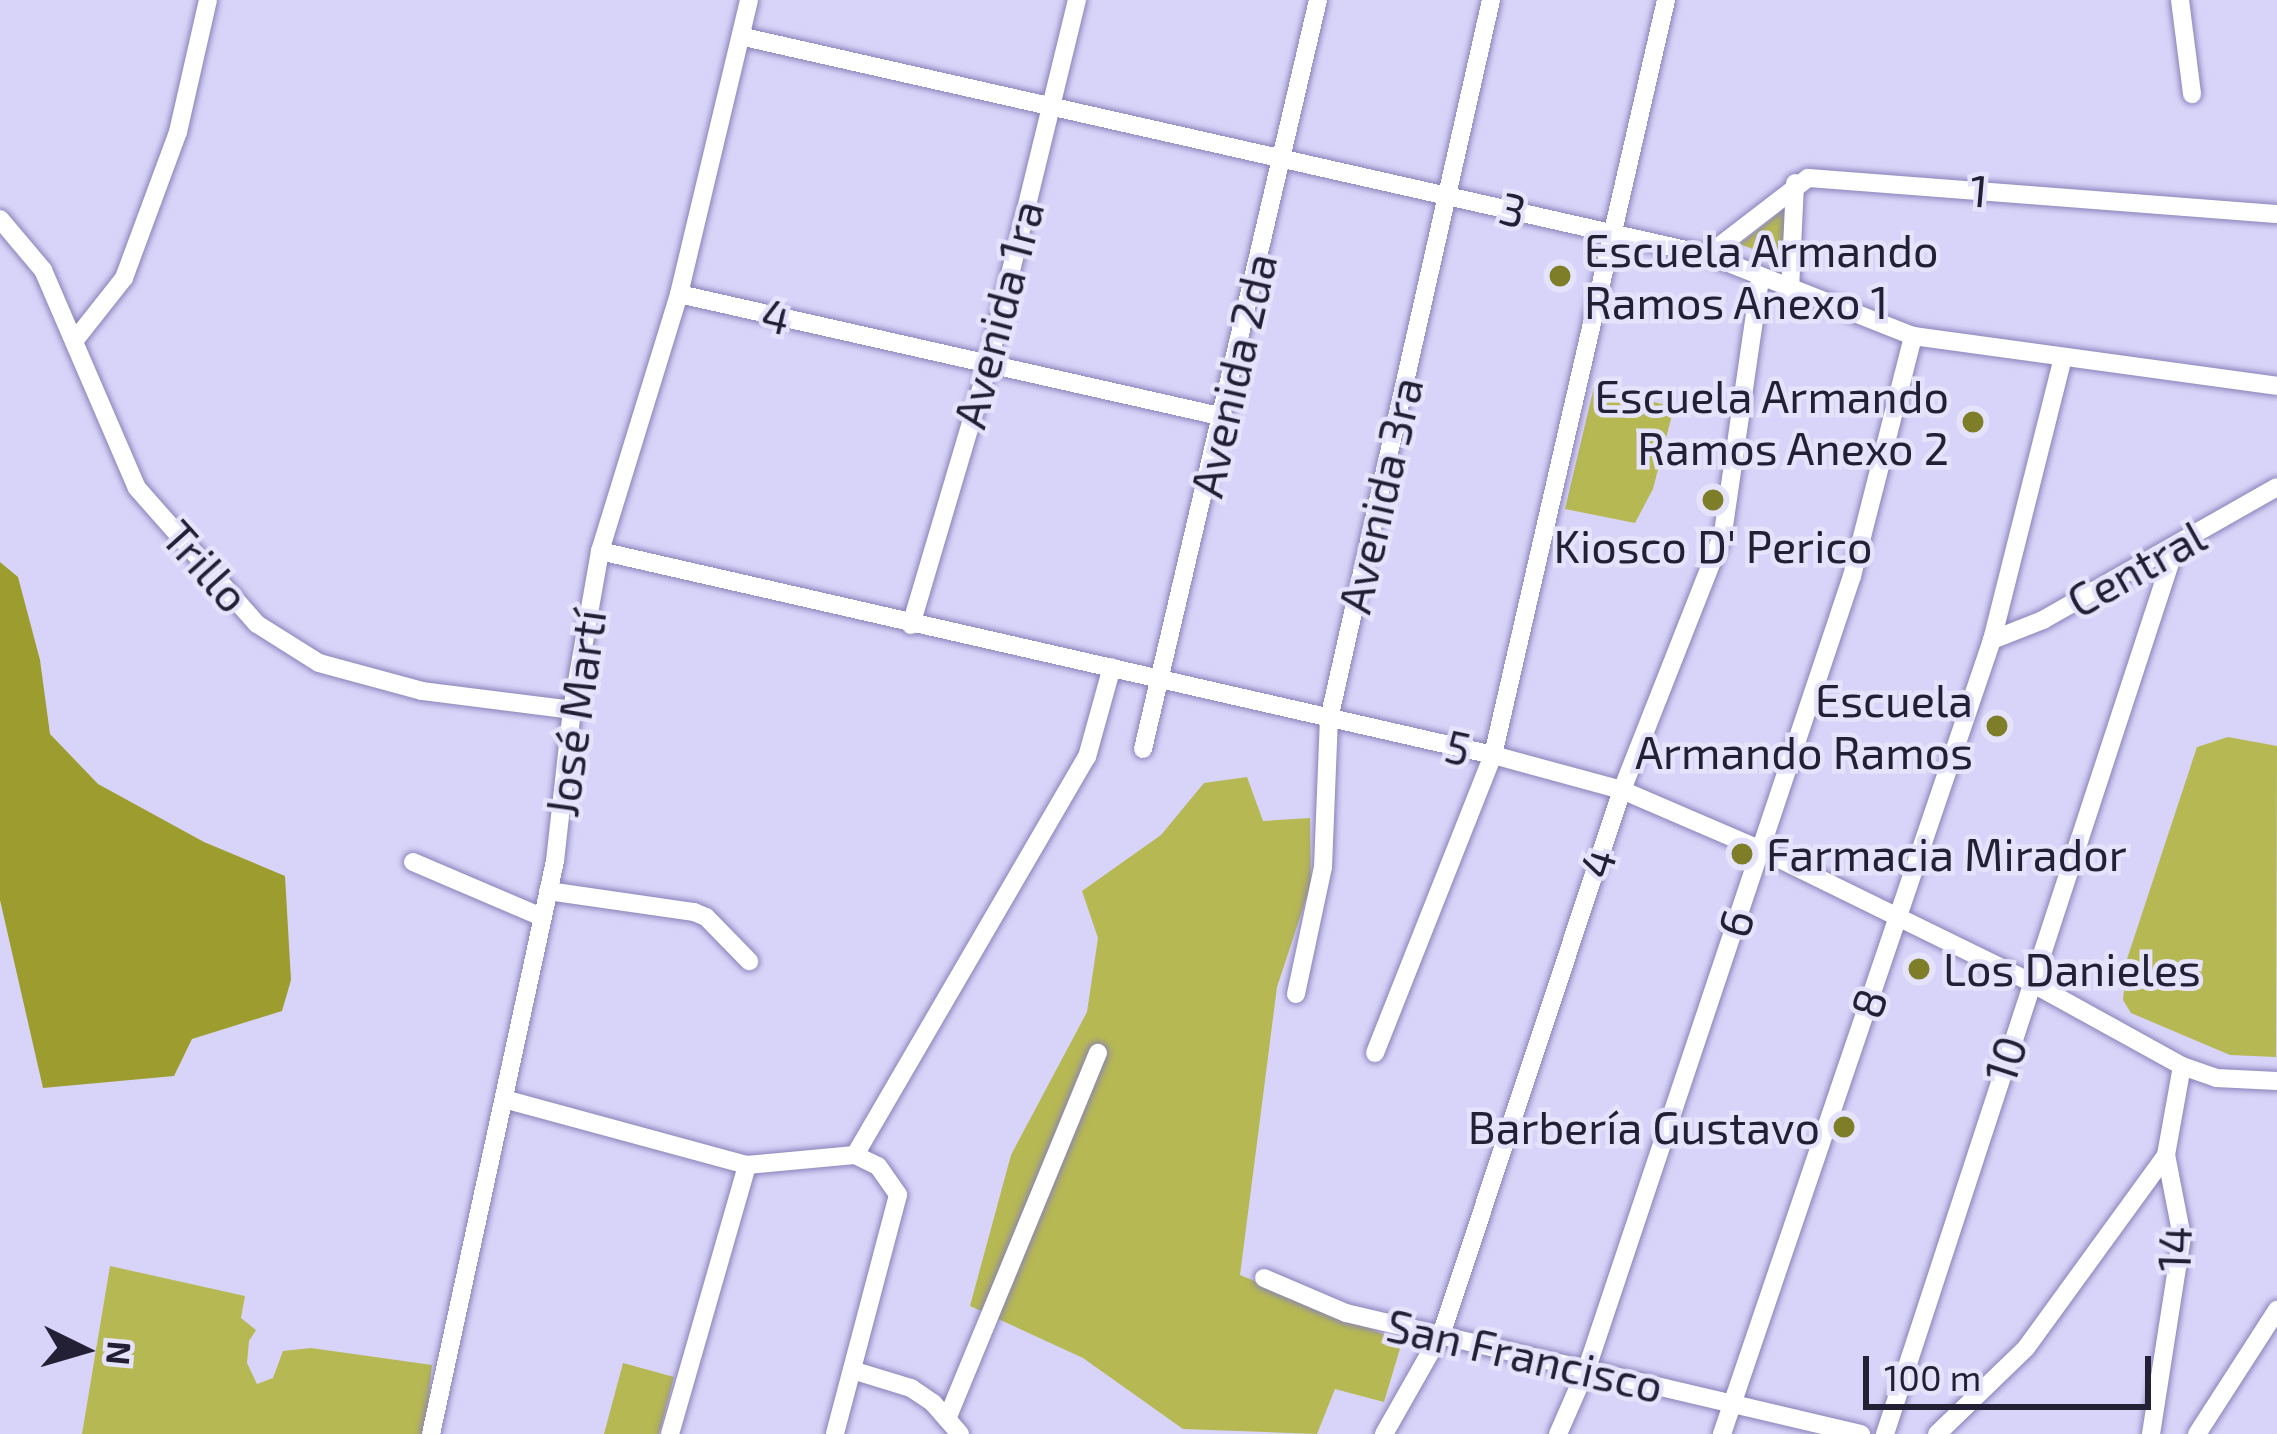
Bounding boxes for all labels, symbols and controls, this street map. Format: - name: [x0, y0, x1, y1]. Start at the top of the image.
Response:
- street label: 1: [1968, 162, 1990, 218]
- street label: 3: [1494, 180, 1532, 238]
- street label: Avenida 1ra: [942, 194, 1054, 434]
- place label: Escuela Armando Ramos Anexo 1: [1584, 223, 1940, 329]
- street label: Avenida 2da: [1179, 248, 1287, 502]
- marker: Escuela Armando Ramos Anexo 1: [1547, 263, 1573, 289]
- street label: 4: [756, 287, 796, 345]
- place label: Escuela Armando Ramos Anexo 2: [1593, 369, 1949, 475]
- street label: Avenida 3ra: [1327, 372, 1433, 618]
- marker: Escuela Armando Ramos Anexo 2: [1960, 409, 1986, 435]
- marker: Kiosco D' Perico: [1700, 487, 1726, 513]
- street label: Central: [2058, 508, 2214, 628]
- street label: Trillo: [151, 509, 261, 623]
- place label: Kiosco D' Perico: [1553, 519, 1873, 573]
- street label: José Martí: [534, 606, 616, 820]
- place label: Escuela Armando Ramos: [1635, 673, 1973, 779]
- marker: Escuela Armando Ramos: [1984, 713, 2010, 739]
- street label: 5: [1441, 718, 1475, 776]
- place label: Farmacia Mirador: [1766, 827, 2127, 881]
- street label: 4: [1567, 841, 1627, 885]
- marker: Farmacia Mirador: [1729, 841, 1755, 867]
- street label: 6: [1705, 902, 1765, 944]
- place label: Los Danieles: [1943, 942, 2201, 996]
- marker: Los Danieles: [1906, 956, 1932, 982]
- street label: 8: [1838, 981, 1898, 1025]
- street label: 10: [1972, 1029, 2038, 1089]
- place label: Barbería Gustavo: [1468, 1100, 1820, 1154]
- marker: Barbería Gustavo: [1831, 1114, 1857, 1140]
- street label: 14: [2146, 1225, 2202, 1273]
- north arrow: [24, 1290, 144, 1410]
- street label: San Francisco: [1382, 1297, 1668, 1413]
- scale bar: [1869, 1332, 2157, 1406]
- text: N: [99, 1340, 141, 1367]
- text: 100 m: [1884, 1355, 1981, 1398]

